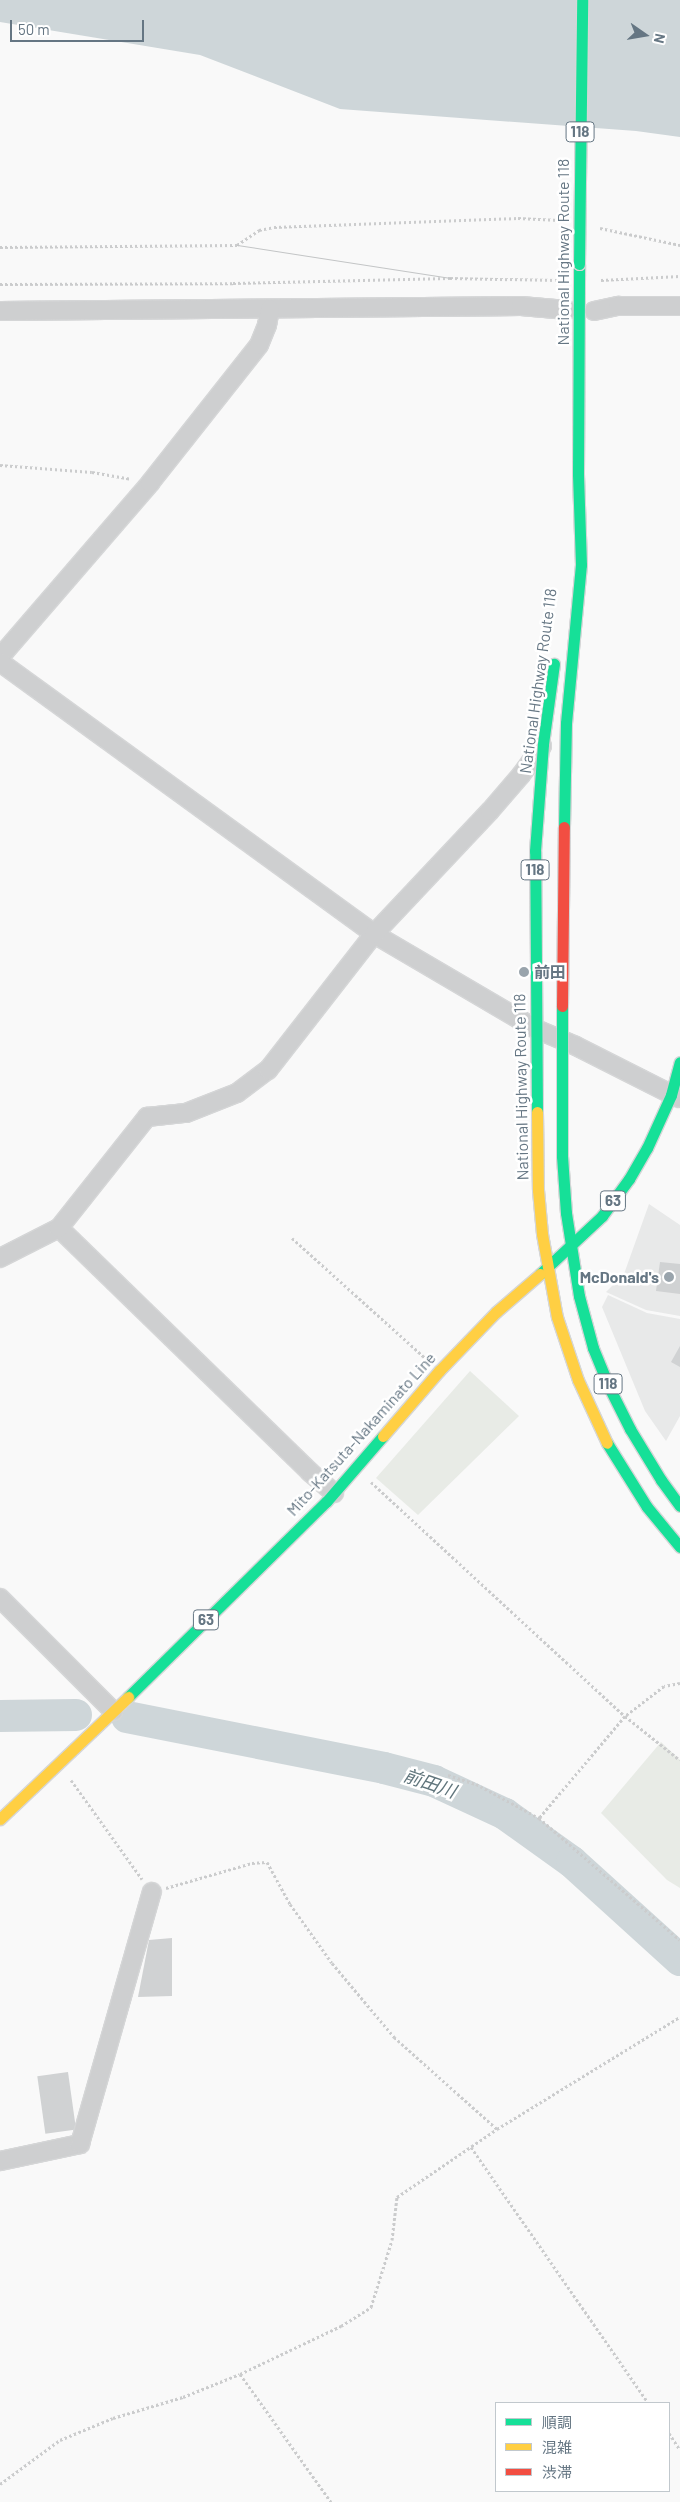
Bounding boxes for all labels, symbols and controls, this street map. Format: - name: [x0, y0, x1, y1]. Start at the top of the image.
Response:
- scale bar: [12, 10, 146, 42]
- north arrow: [620, 10, 670, 60]
- text: 50 m: [18, 20, 50, 38]
- text: N: [651, 32, 669, 45]
- road number: 118: [565, 120, 595, 144]
- street label: National Highway Route 118: [553, 159, 573, 345]
- street label: National Highway Route 118: [515, 587, 561, 775]
- road number: 118: [520, 858, 550, 882]
- place label: 前田: [534, 962, 566, 982]
- marker: 前田: [518, 966, 530, 978]
- street label: National Highway Route 118: [510, 993, 532, 1181]
- road number: 63: [599, 1188, 627, 1214]
- place label: McDonald's: [580, 1267, 659, 1287]
- marker: McDonald's: [663, 1271, 675, 1283]
- street label: Mito-Katsuta-Nakaminato Line: [283, 1348, 439, 1520]
- road number: 118: [593, 1372, 623, 1396]
- road number: 63: [192, 1608, 220, 1632]
- water label: 前田川: [401, 1764, 459, 1802]
- legend: [495, 2402, 670, 2492]
- text: 順調: [542, 2413, 572, 2431]
- text: 混雑: [542, 2438, 572, 2456]
- text: 渋滞: [542, 2463, 572, 2481]

